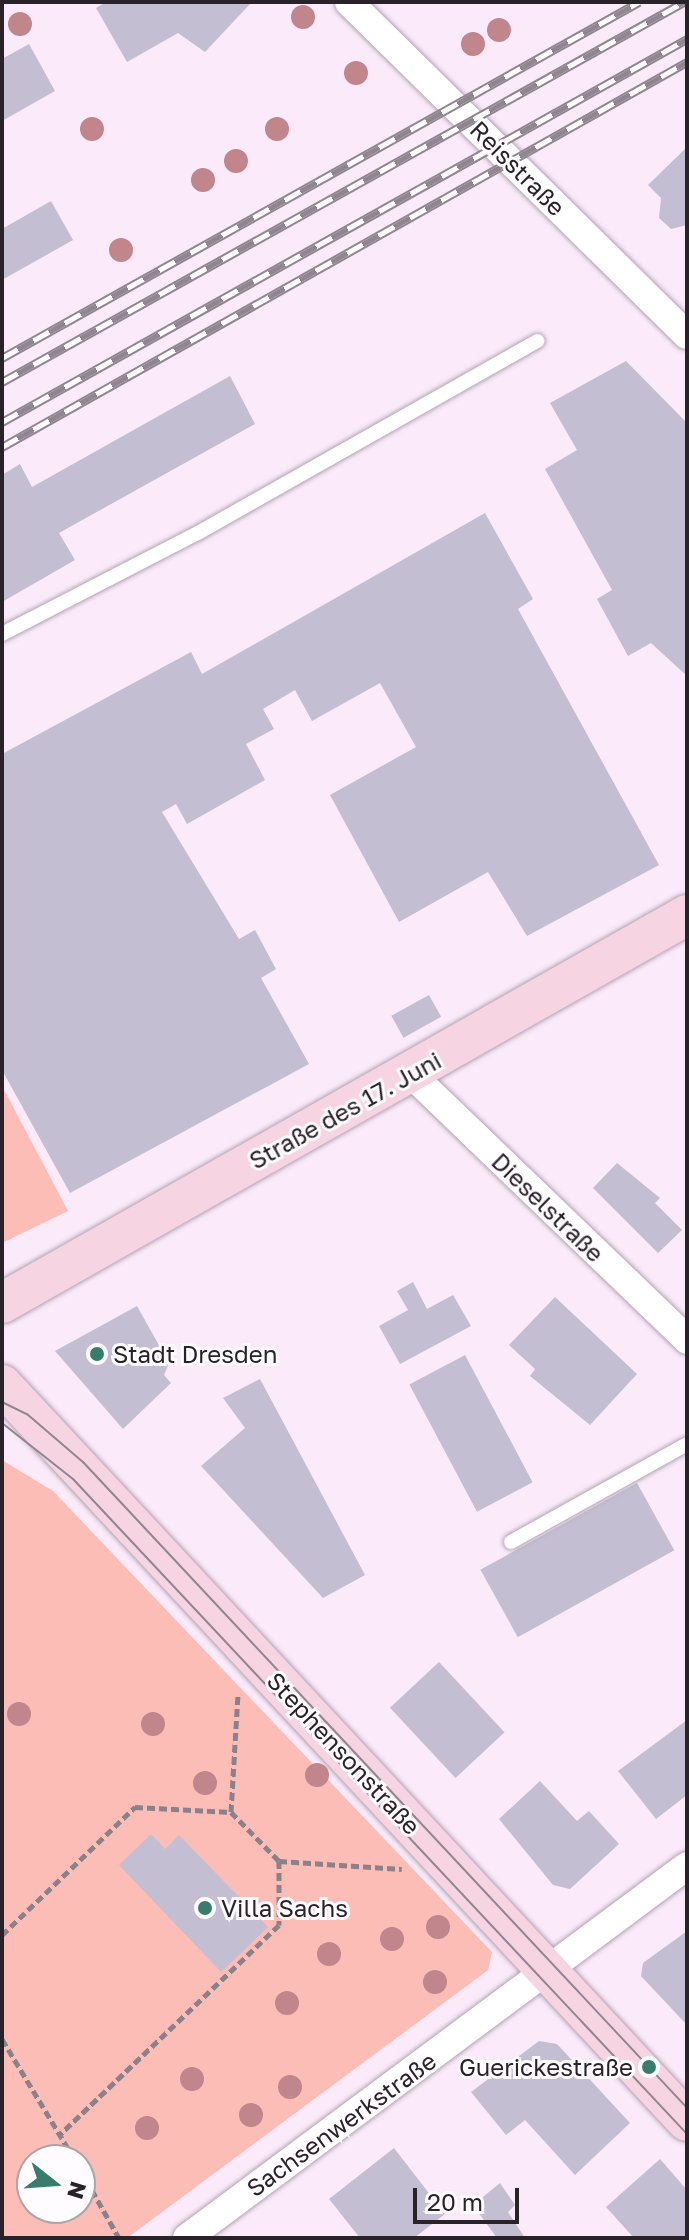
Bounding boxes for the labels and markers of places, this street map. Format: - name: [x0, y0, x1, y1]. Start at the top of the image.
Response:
- place label: Stadt Dresden: [113, 1340, 277, 1368]
- marker: Stadt Dresden: [88, 1345, 106, 1363]
- place label: Villa Sachs: [221, 1894, 348, 1922]
- marker: Villa Sachs: [196, 1899, 214, 1917]
- place label: Guerickestraße: [459, 2053, 633, 2081]
- marker: Guerickestraße: [640, 2058, 658, 2076]

